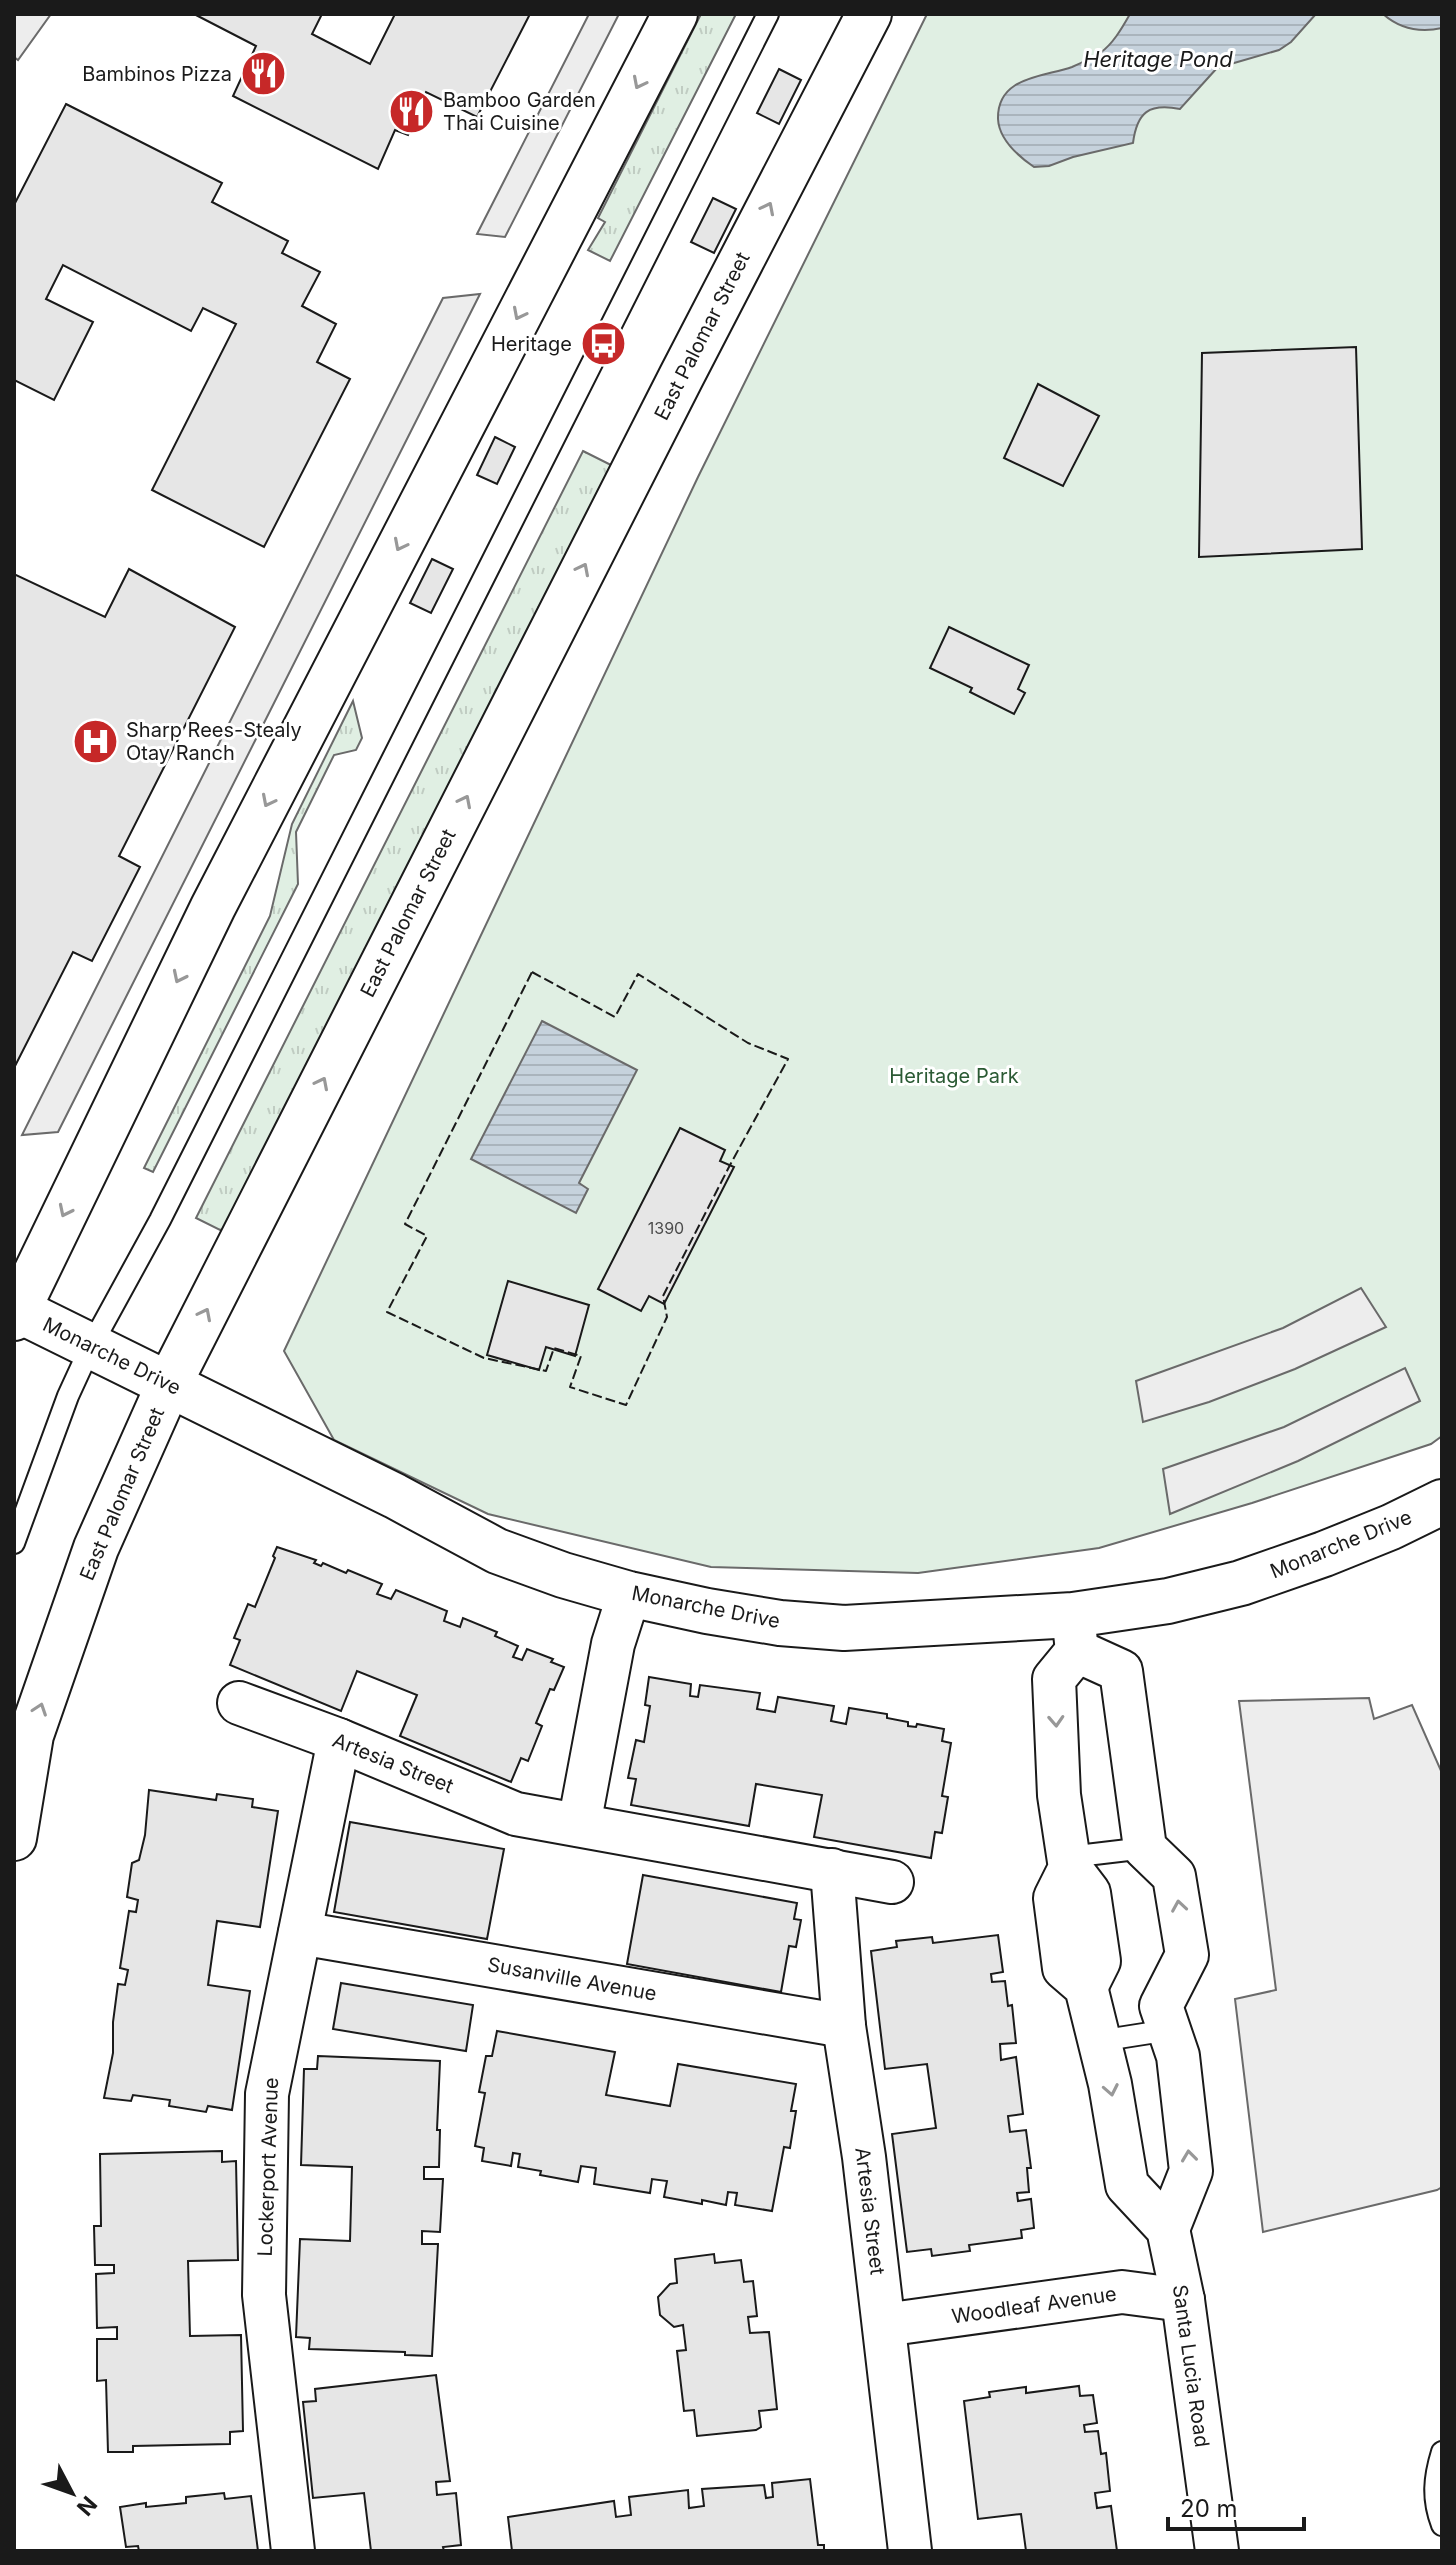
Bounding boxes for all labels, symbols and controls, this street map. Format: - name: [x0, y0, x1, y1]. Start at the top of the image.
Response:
- water label: Heritage Pond: [1083, 46, 1233, 72]
- restaurant icon: Bambinos Pizza: [239, 50, 287, 98]
- place label: Bambinos Pizza: [82, 62, 232, 86]
- one-way arrow: [633, 75, 648, 90]
- restaurant icon: Bamboo Garden Thai Cuisine: [388, 87, 436, 135]
- place label: Bamboo Garden Thai Cuisine: [443, 88, 596, 135]
- one-way arrow: [759, 202, 774, 216]
- street label: East Palomar Street: [649, 248, 755, 424]
- one-way arrow: [514, 306, 529, 321]
- bus stop icon: Heritage: [579, 320, 627, 368]
- place label: Heritage: [491, 332, 572, 356]
- one-way arrow: [394, 537, 410, 552]
- one-way arrow: [573, 562, 589, 577]
- hospital icon: Sharp Rees-Stealy Otay Ranch: [71, 718, 119, 766]
- place label: Sharp Rees-Stealy Otay Ranch: [126, 718, 302, 765]
- one-way arrow: [262, 793, 278, 808]
- one-way arrow: [456, 794, 471, 809]
- street label: East Palomar Street: [355, 825, 461, 1001]
- one-way arrow: [173, 969, 189, 984]
- park label: Heritage Park: [889, 1064, 1019, 1088]
- one-way arrow: [313, 1076, 328, 1091]
- one-way arrow: [59, 1203, 75, 1217]
- house number: 1390: [648, 1218, 684, 1238]
- one-way arrow: [195, 1308, 210, 1323]
- street label: Monarche Drive: [39, 1312, 185, 1400]
- street label: East Palomar Street: [75, 1404, 169, 1584]
- street label: Monarche Drive: [1267, 1505, 1415, 1583]
- street label: Monarche Drive: [630, 1581, 782, 1633]
- one-way arrow: [31, 1703, 47, 1717]
- one-way arrow: [1047, 1715, 1064, 1728]
- street label: Artesia Street: [329, 1728, 457, 1798]
- one-way arrow: [1171, 1899, 1188, 1913]
- street label: Susanville Avenue: [486, 1952, 658, 2006]
- street label: Lockerport Avenue: [253, 2077, 283, 2257]
- one-way arrow: [1102, 2082, 1119, 2096]
- street label: Artesia Street: [850, 2146, 890, 2277]
- one-way arrow: [1181, 2149, 1198, 2162]
- street label: Woodleaf Avenue: [950, 2282, 1118, 2328]
- street label: Santa Lucia Road: [1168, 2283, 1214, 2449]
- north arrow: [32, 2453, 112, 2533]
- scale bar: [1168, 2481, 1304, 2531]
- text: N: [72, 2491, 102, 2521]
- text: 20 m: [1180, 2494, 1238, 2523]

